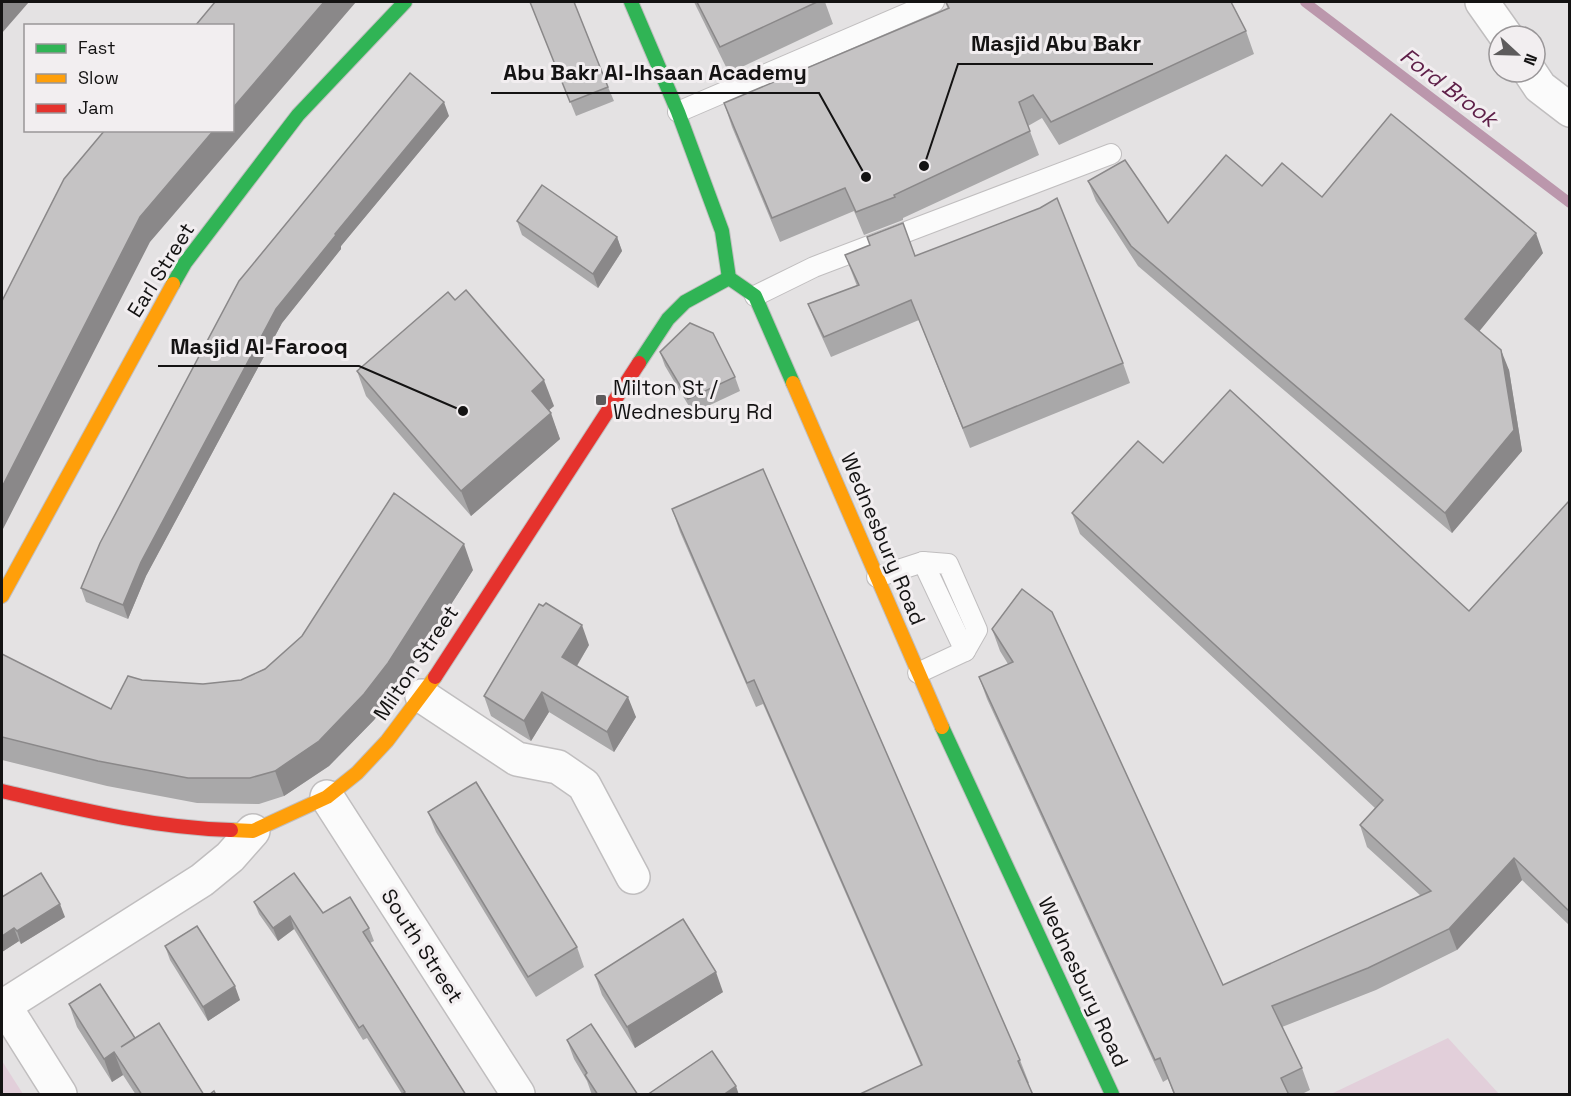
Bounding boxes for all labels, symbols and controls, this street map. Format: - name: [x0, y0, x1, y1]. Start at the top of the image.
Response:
- legend: [24, 24, 234, 132]
- callout: Masjid Abu Bakr: [958, 24, 1153, 64]
- north arrow: [1487, 24, 1547, 84]
- text: Masjid Abu Bakr: [971, 29, 1141, 57]
- text: Fast: [78, 36, 115, 59]
- water label: Ford Brook: [1395, 41, 1505, 134]
- text: N: [1519, 51, 1542, 68]
- callout: Abu Bakr Al-Ihsaan Academy: [491, 53, 819, 93]
- text: Abu Bakr Al-Ihsaan Academy: [503, 58, 807, 86]
- text: Slow: [78, 66, 119, 89]
- text: Jam: [78, 96, 114, 119]
- street label: Earl Street: [121, 217, 200, 322]
- callout: Masjid Al-Farooq: [158, 326, 359, 366]
- text: Masjid Al-Farooq: [170, 332, 348, 360]
- place label: Milton St / Wednesbury Rd: [613, 374, 773, 425]
- marker: Milton St / Wednesbury Rd: [594, 393, 608, 407]
- street label: Wednesbury Road: [835, 449, 932, 629]
- street label: Milton Street: [367, 600, 464, 725]
- street label: South Street: [375, 884, 469, 1008]
- street label: Wednesbury Road: [1032, 892, 1135, 1071]

